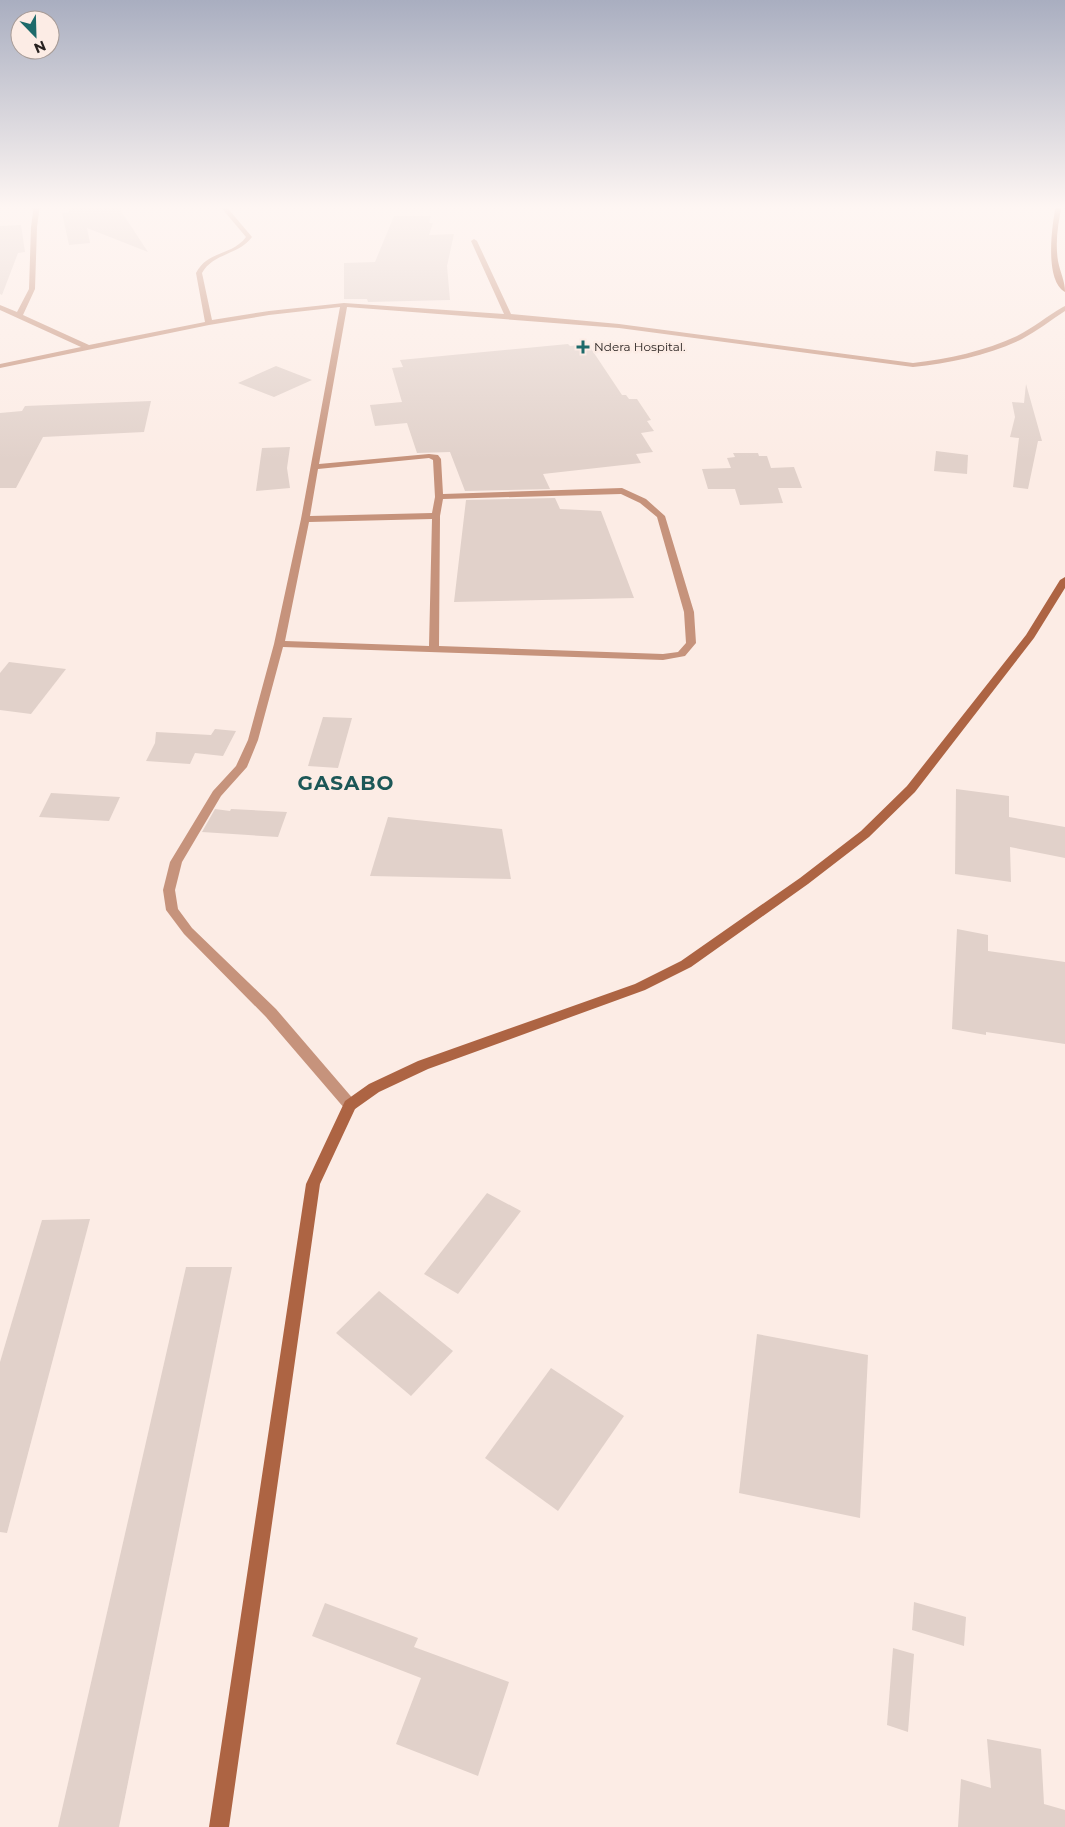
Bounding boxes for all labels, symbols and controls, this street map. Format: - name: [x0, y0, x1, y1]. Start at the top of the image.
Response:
- north arrow: [10, 10, 60, 60]
- text: N: [31, 36, 49, 57]
- place label: Ndera Hospital.: [594, 339, 686, 354]
- marker: Ndera Hospital.: [576, 340, 590, 354]
- district label: GASABO: [298, 771, 395, 795]

